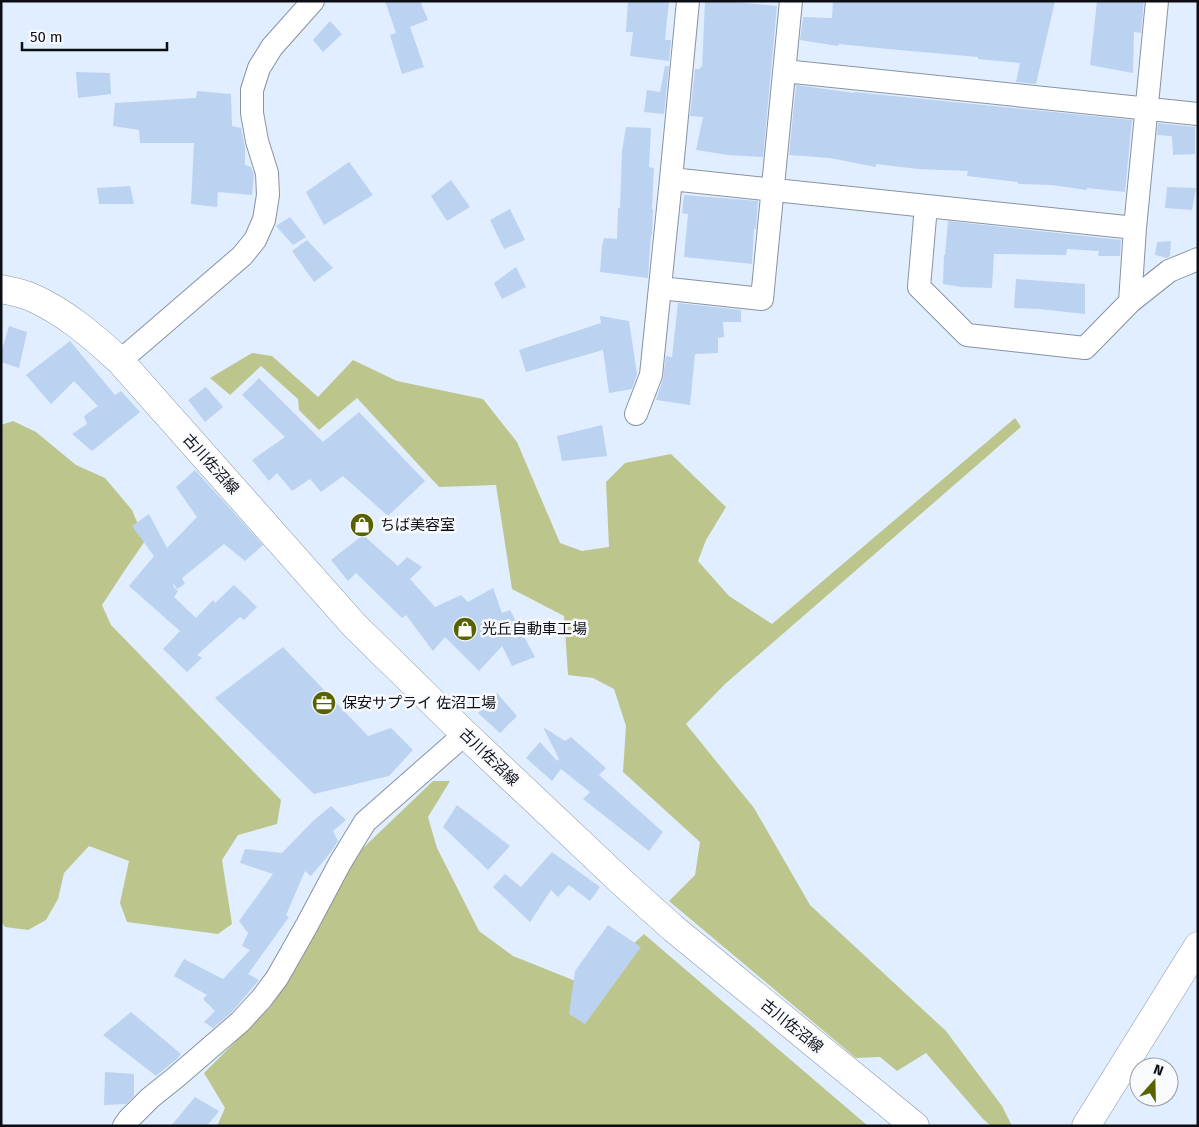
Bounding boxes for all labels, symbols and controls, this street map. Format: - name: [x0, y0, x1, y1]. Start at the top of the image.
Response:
- scale bar: [22, 20, 168, 52]
- text: 50 m: [30, 28, 63, 46]
- street label: 古川佐沼線: [179, 430, 243, 498]
- shop icon: ちば美容室: [349, 512, 375, 538]
- place label: ちば美容室: [380, 516, 455, 534]
- shop icon: 光丘自動車工場: [452, 616, 478, 642]
- place label: 光丘自動車工場: [482, 620, 587, 638]
- office icon: 保安サプライ 佐沼工場: [311, 690, 337, 716]
- place label: 保安サプライ 佐沼工場: [342, 694, 496, 712]
- street label: 古川佐沼線: [456, 724, 522, 790]
- street label: 古川佐沼線: [757, 995, 827, 1057]
- north arrow: [1129, 1057, 1179, 1107]
- text: N: [1151, 1061, 1166, 1080]

